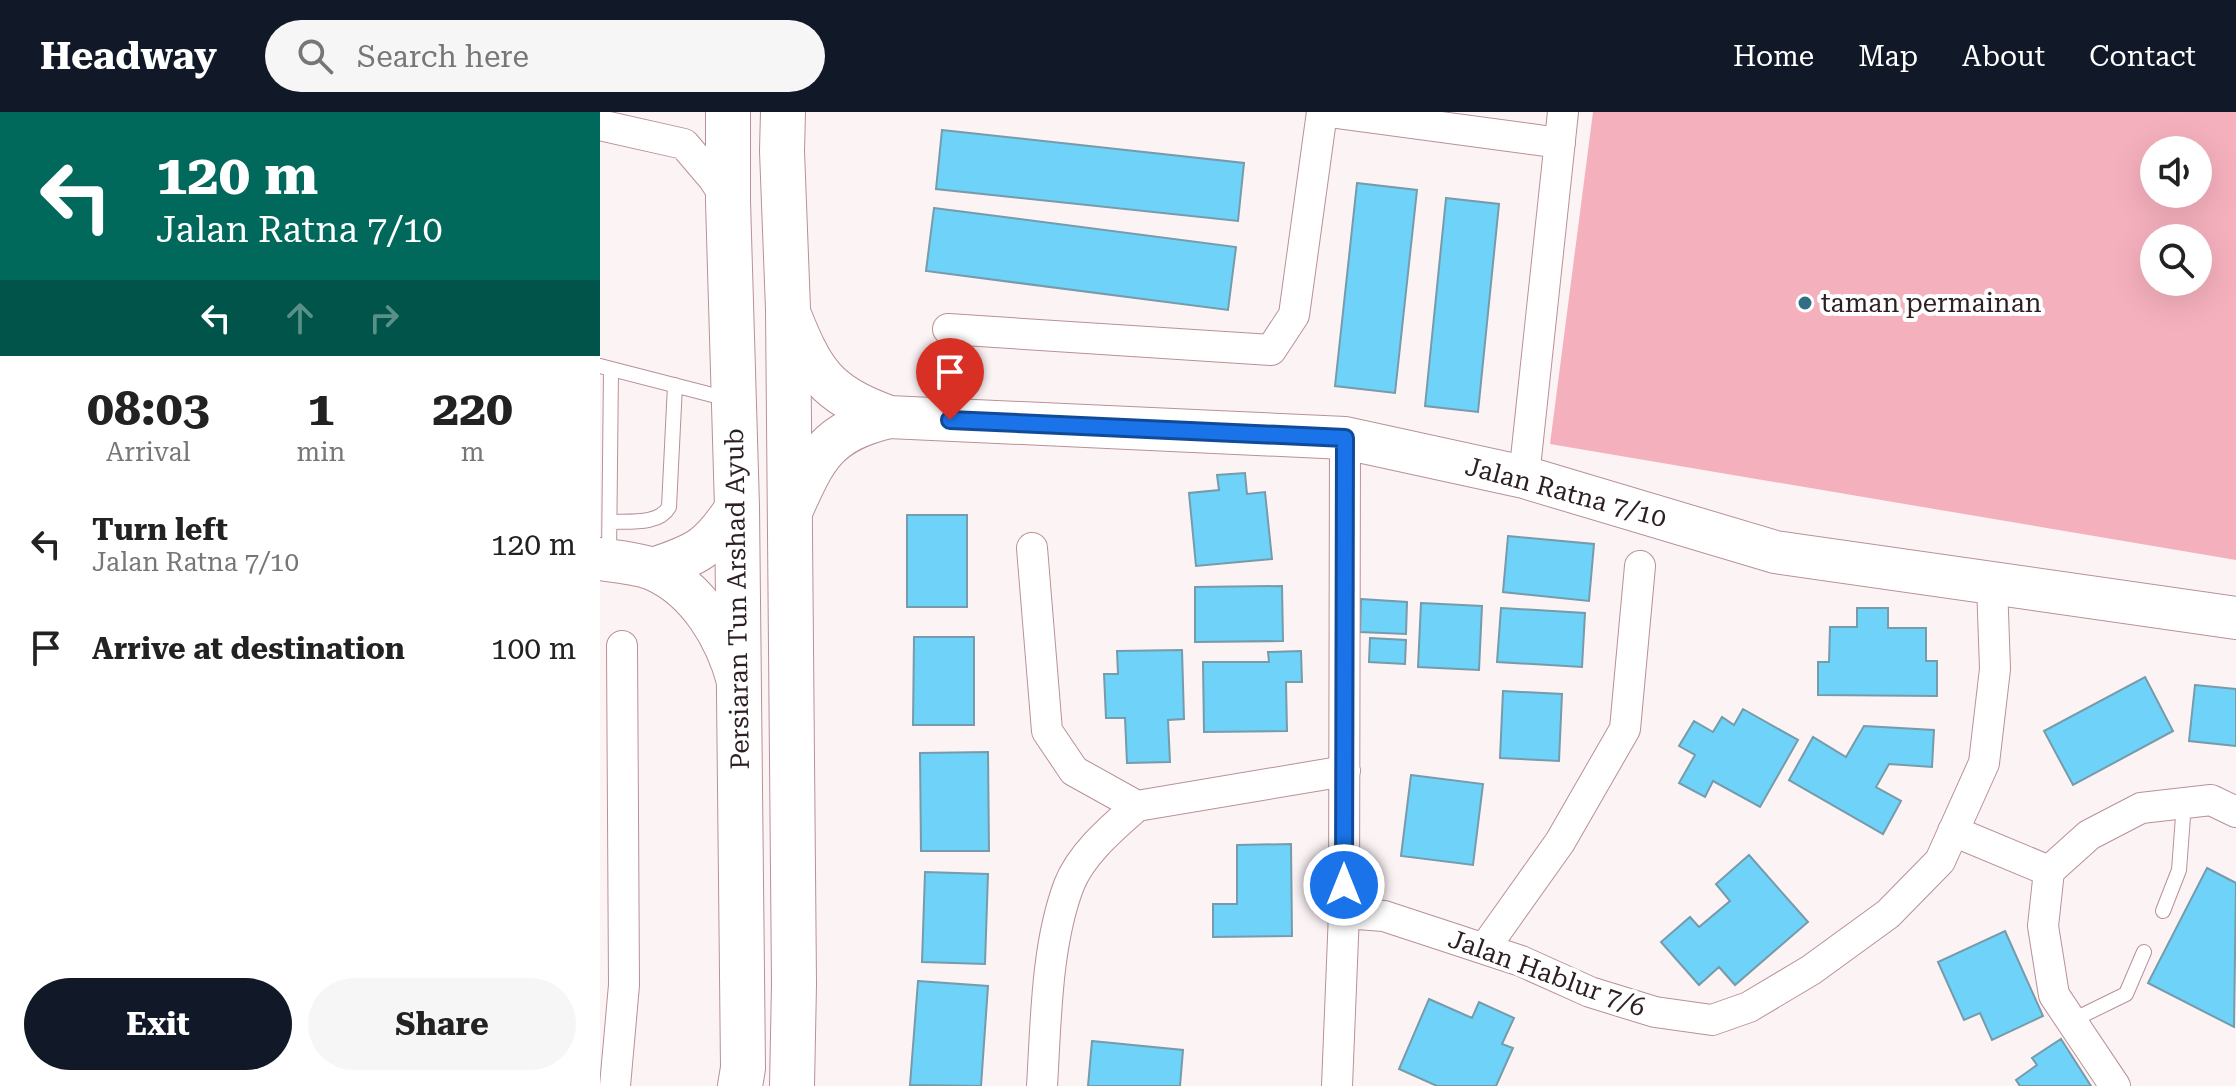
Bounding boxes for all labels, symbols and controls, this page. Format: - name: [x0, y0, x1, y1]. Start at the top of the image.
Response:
- search box: [265, 20, 825, 92]
- text: Headway: [40, 34, 217, 78]
- icon: search: [293, 34, 337, 78]
- text: Search here: [357, 39, 529, 74]
- text: Home: [1733, 40, 1814, 73]
- text: Map: [1858, 40, 1918, 73]
- text: About: [1962, 40, 2045, 73]
- text: Contact: [2089, 40, 2196, 73]
- map controls: [2140, 136, 2212, 296]
- button: sound: [2140, 136, 2212, 208]
- text: 120 m: [156, 142, 318, 208]
- icon: left: [24, 144, 128, 248]
- text: Jalan Ratna 7/10: [156, 209, 443, 251]
- button: search: [2140, 224, 2212, 296]
- place label: taman permainan: [1821, 288, 2042, 318]
- marker: taman permainan: [1796, 294, 1814, 312]
- icon: left: [194, 296, 238, 340]
- icon: ahead: [278, 296, 322, 340]
- icon: right: [362, 296, 406, 340]
- pin: [916, 338, 984, 420]
- icon: arrive: [928, 350, 972, 394]
- text: 08:03: [87, 381, 210, 437]
- text: 1: [307, 381, 334, 437]
- text: 220: [432, 381, 513, 437]
- street label: Persiaran Tun Arshad Ayub: [719, 428, 755, 770]
- text: Arrival: [106, 437, 191, 467]
- text: min: [297, 437, 345, 467]
- text: m: [461, 437, 485, 467]
- street label: Jalan Ratna 7/10: [1462, 451, 1670, 533]
- text: Turn left: [92, 512, 228, 547]
- icon: left: [24, 522, 68, 566]
- text: 120 m: [491, 527, 576, 562]
- text: Jalan Ratna 7/10: [92, 547, 299, 577]
- icon: arrive: [24, 626, 68, 670]
- text: Arrive at destination: [92, 631, 405, 666]
- text: 100 m: [491, 631, 576, 666]
- position arrow: [1302, 843, 1386, 927]
- street label: Jalan Hablur 7/6: [1444, 923, 1650, 1023]
- button: Exit: [24, 978, 292, 1070]
- button: Share: [308, 978, 576, 1070]

